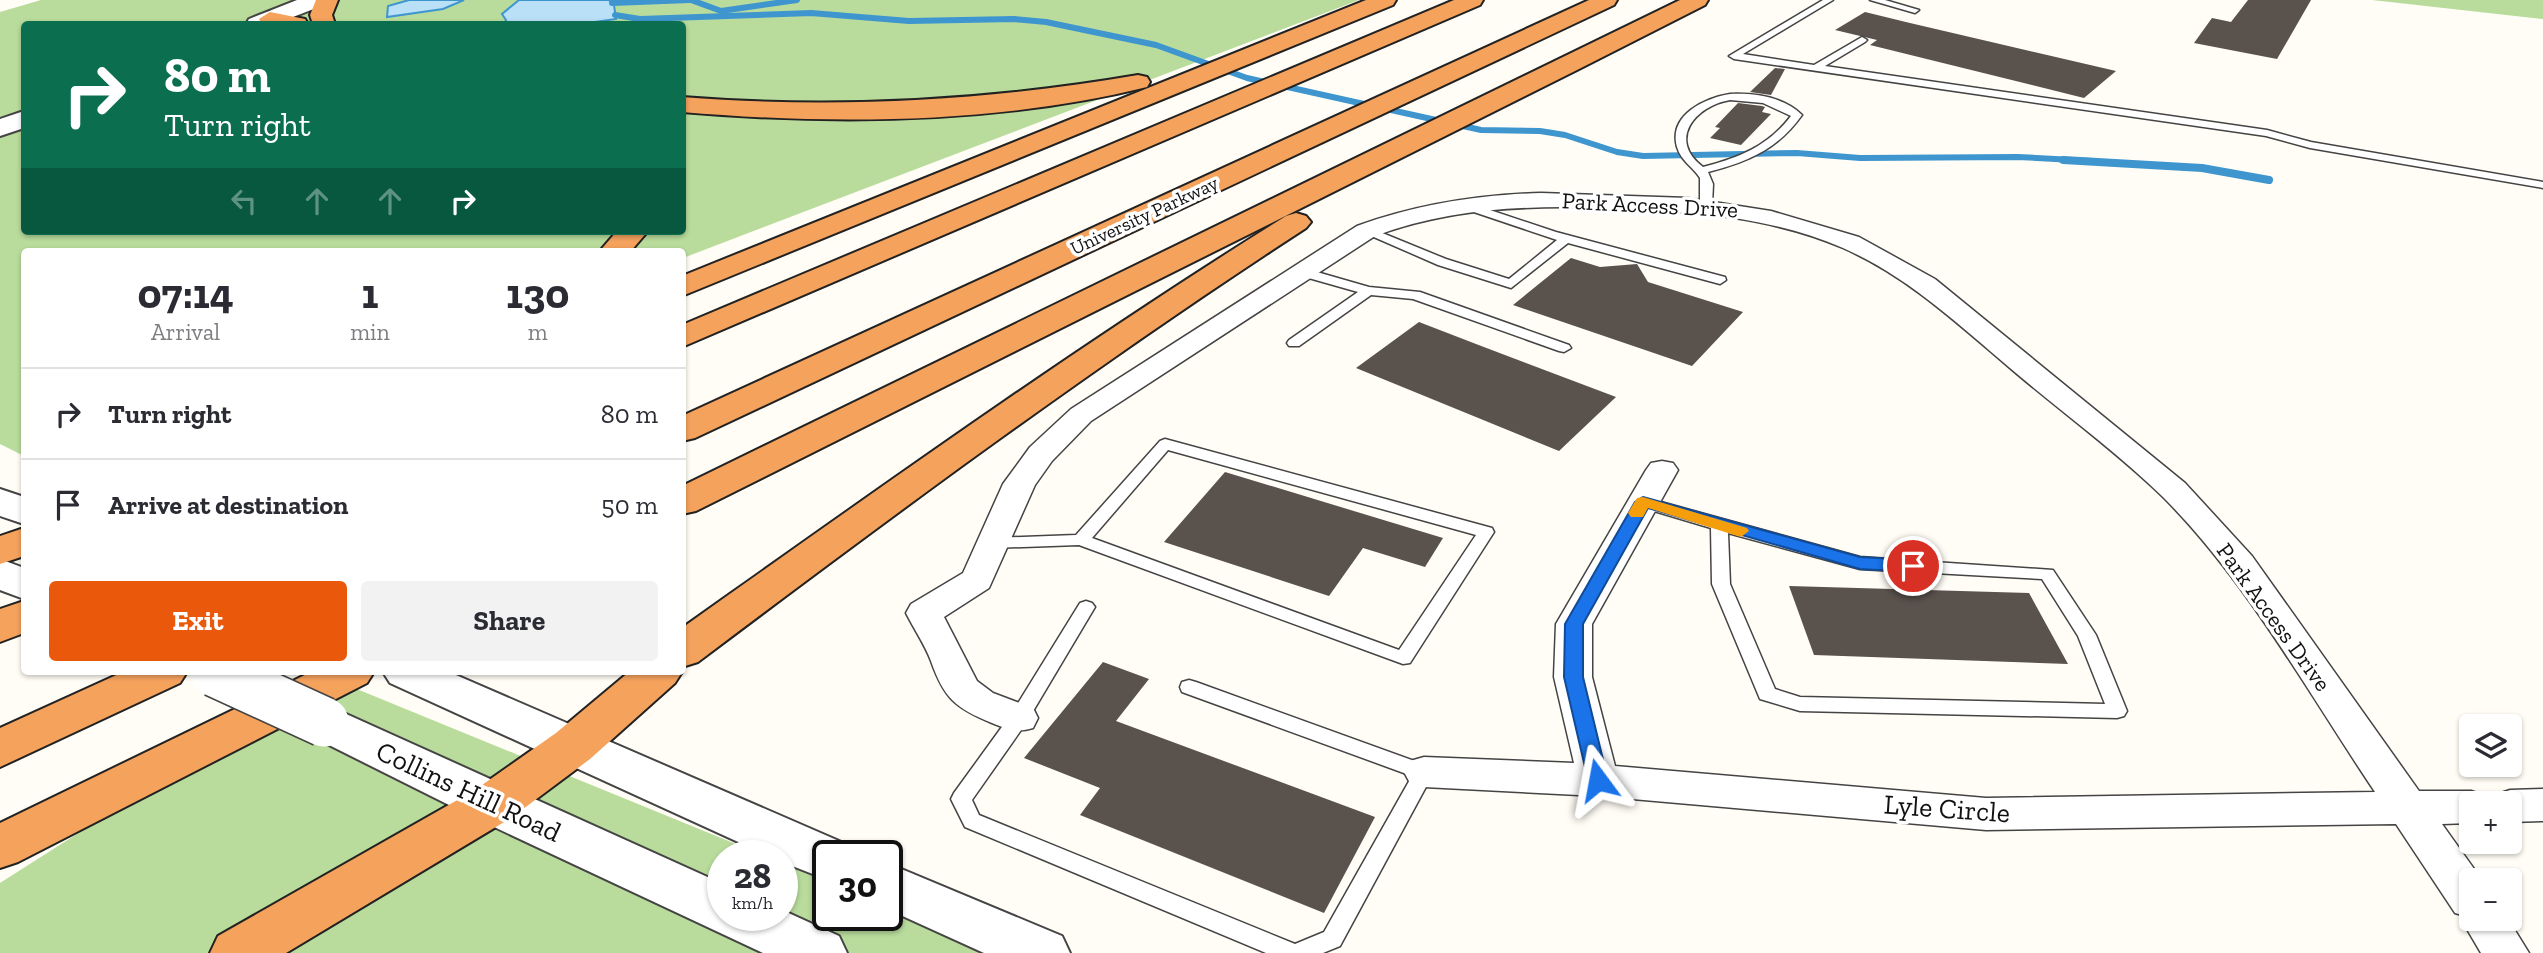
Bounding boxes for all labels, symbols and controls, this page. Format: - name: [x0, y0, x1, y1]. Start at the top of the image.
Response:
- text: 80 m: [164, 46, 271, 105]
- icon: right: [49, 49, 140, 140]
- text: Turn right: [164, 106, 311, 144]
- street label: University Parkway: [1067, 171, 1222, 260]
- icon: left: [225, 182, 263, 220]
- icon: ahead: [298, 182, 336, 220]
- icon: ahead: [371, 182, 409, 220]
- icon: right: [444, 182, 482, 220]
- street label: Park Access Drive: [1561, 186, 1739, 224]
- text: 07:14: [137, 268, 234, 319]
- text: 1: [361, 268, 378, 319]
- text: 130: [506, 268, 570, 319]
- text: Arrival: [151, 318, 220, 346]
- text: min: [350, 318, 390, 346]
- text: m: [528, 318, 548, 346]
- icon: right: [49, 395, 87, 433]
- text: Turn right: [108, 398, 231, 430]
- text: 80 m: [601, 398, 658, 430]
- icon: arrive: [49, 486, 87, 524]
- text: Arrive at destination: [108, 489, 348, 521]
- text: 50 m: [601, 489, 658, 521]
- pin: [1883, 536, 1943, 596]
- street label: Park Access Drive: [2211, 537, 2337, 697]
- icon: arrive: [1894, 547, 1932, 585]
- button: Exit: [49, 581, 347, 661]
- button: Share: [361, 581, 658, 661]
- map controls: [2459, 714, 2522, 931]
- button: layers: [2459, 714, 2522, 777]
- street label: Collins Hill Road: [371, 734, 567, 849]
- position arrow: [1561, 743, 1635, 817]
- street label: Lyle Circle: [1883, 788, 2011, 829]
- button: +: [2459, 791, 2522, 854]
- speed limit sign: 30: [812, 840, 903, 931]
- text: 28: [734, 855, 771, 897]
- button: −: [2459, 868, 2522, 931]
- text: km/h: [732, 892, 773, 914]

